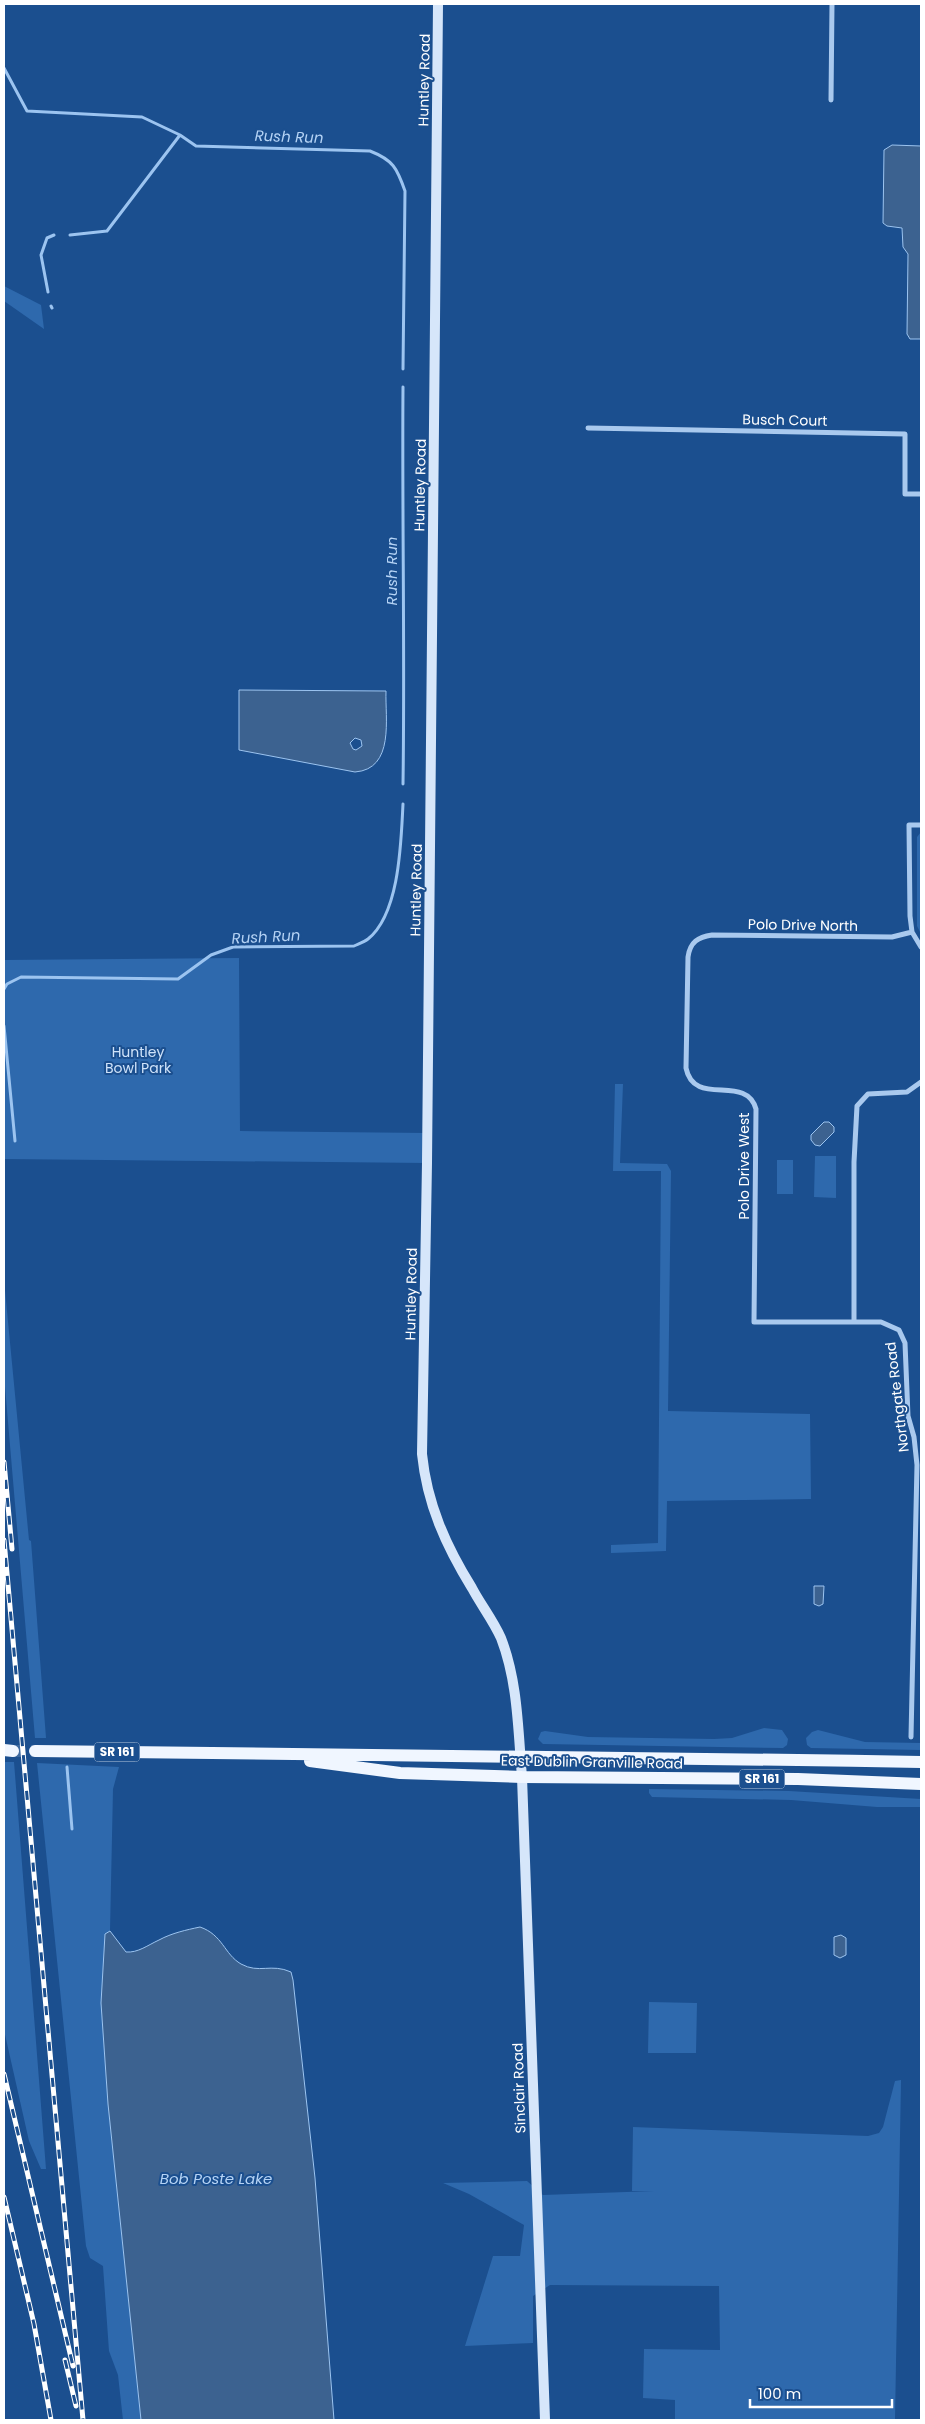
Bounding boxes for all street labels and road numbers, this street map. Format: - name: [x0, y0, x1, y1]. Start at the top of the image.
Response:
- street label: Huntley Road: [413, 33, 435, 127]
- street label: Busch Court: [742, 409, 828, 431]
- street label: Huntley Road: [409, 438, 431, 532]
- street label: Huntley Road: [405, 843, 427, 937]
- street label: Polo Drive North: [748, 914, 858, 936]
- street label: Polo Drive West: [734, 1113, 754, 1219]
- street label: Huntley Road: [400, 1247, 422, 1341]
- street label: Northgate Road: [880, 1341, 914, 1453]
- road number: SR 161: [94, 1742, 140, 1761]
- street label: East Dublin Granville Road: [501, 1750, 683, 1774]
- road number: SR 161: [740, 1770, 784, 1788]
- street label: Sinclair Road: [507, 2042, 531, 2134]

